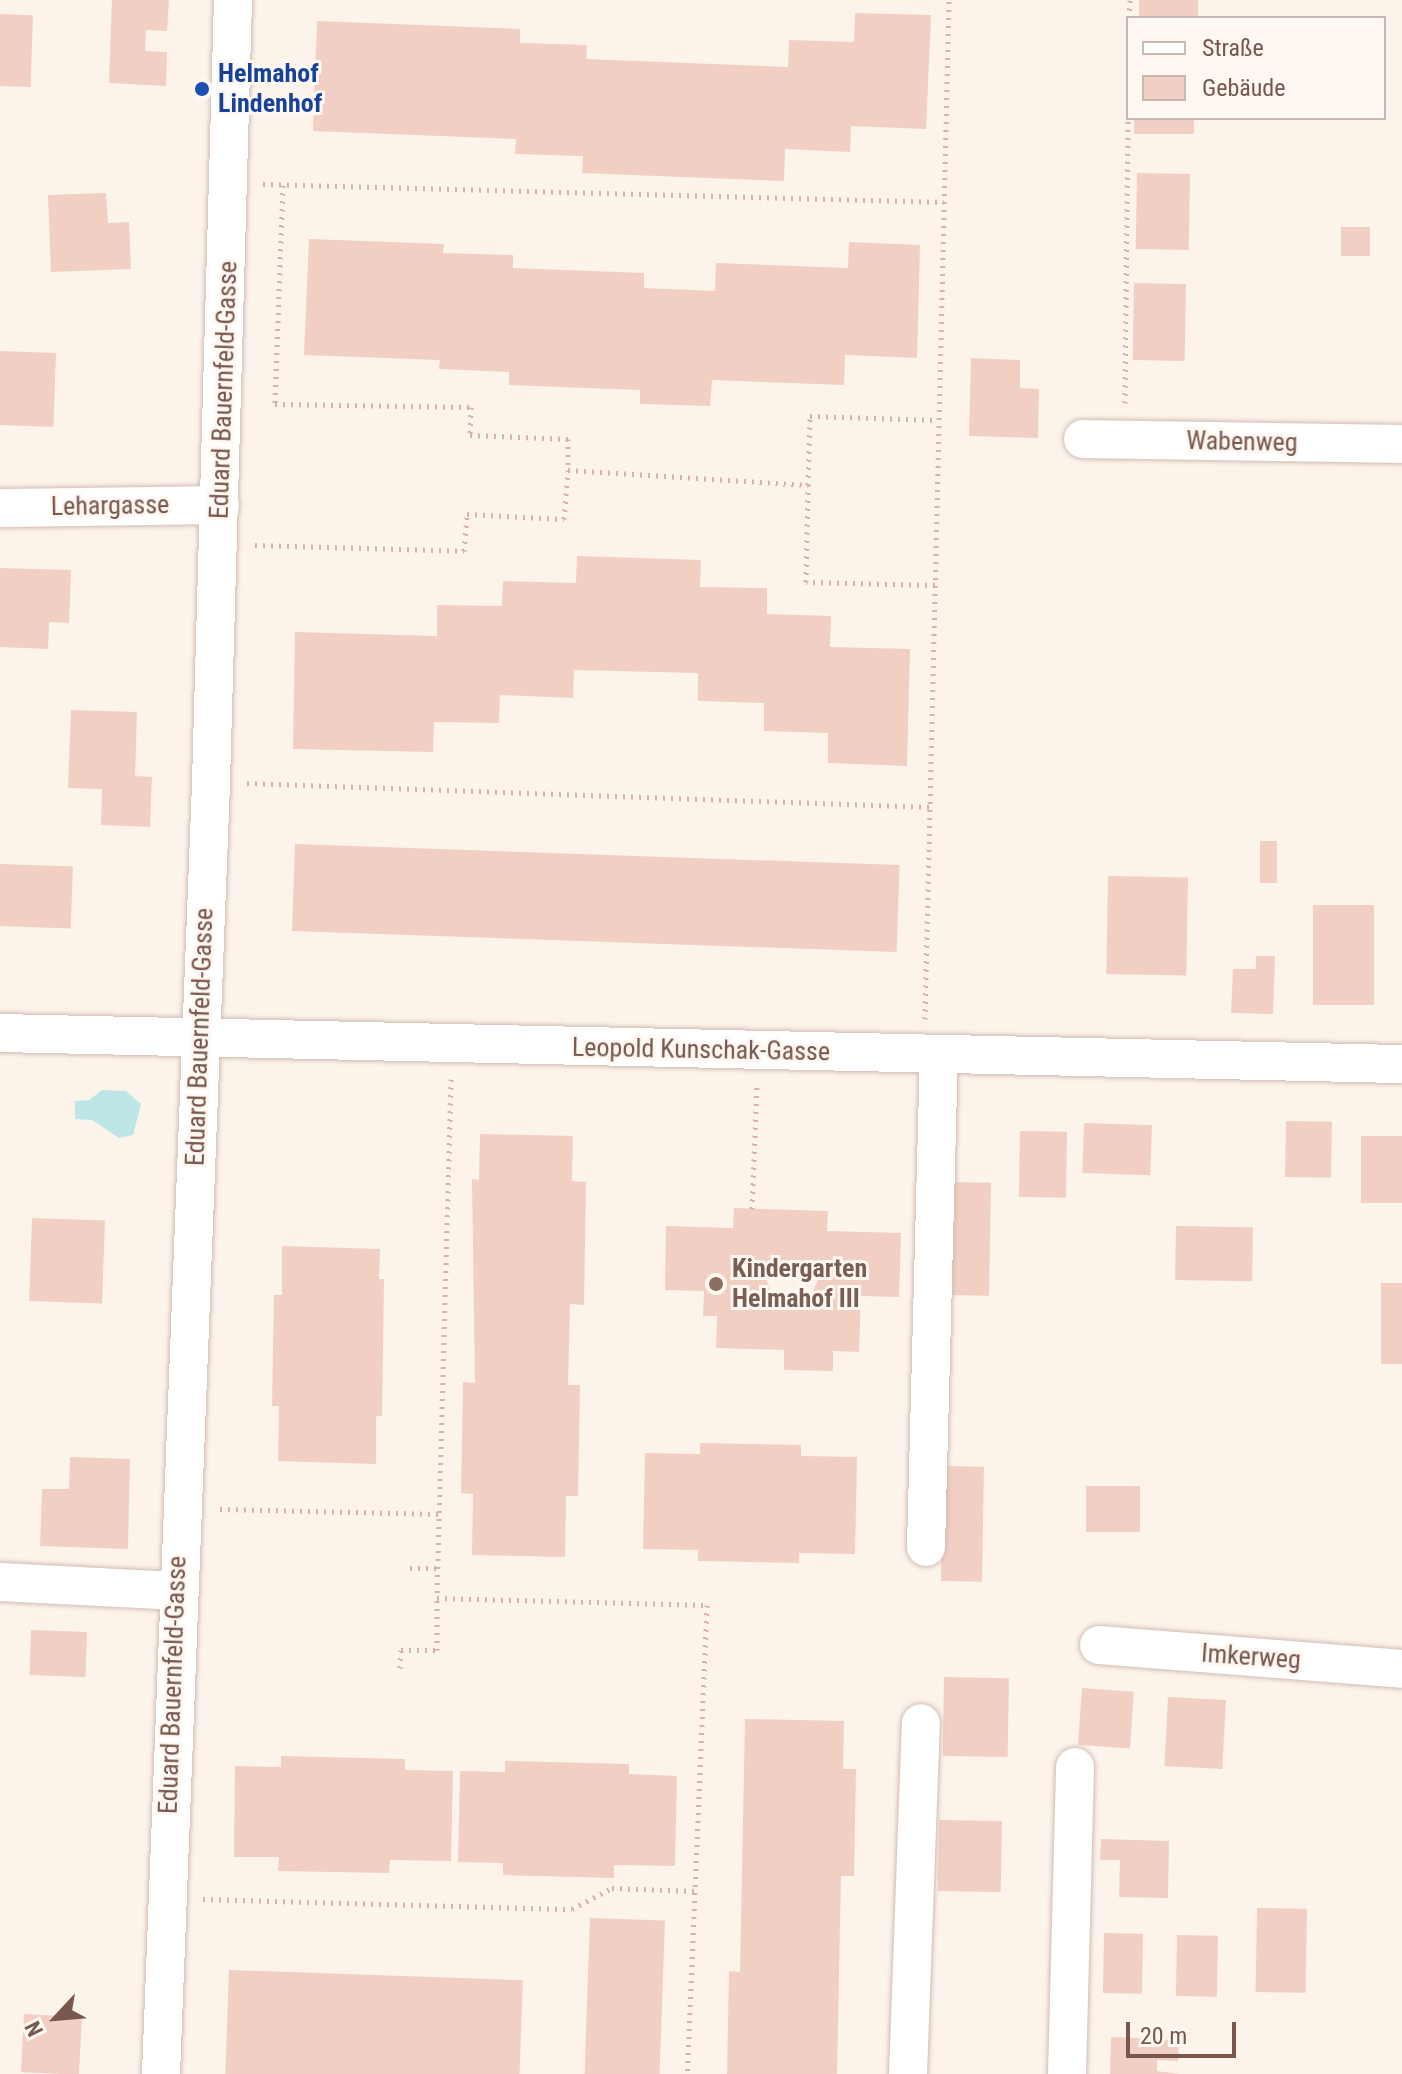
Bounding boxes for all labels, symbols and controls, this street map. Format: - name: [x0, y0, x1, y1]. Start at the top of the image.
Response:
- legend: [1126, 16, 1386, 120]
- text: Straße: [1202, 34, 1264, 62]
- place label: Helmahof Lindenhof: [218, 58, 322, 120]
- text: Gebäude: [1202, 74, 1286, 102]
- marker: Helmahof Lindenhof: [193, 80, 211, 98]
- street label: Eduard Bauernfeld-Gasse: [204, 260, 244, 520]
- street label: Wabenweg: [1186, 425, 1298, 459]
- street label: Lehargasse: [51, 489, 169, 523]
- street label: Eduard Bauernfeld-Gasse: [180, 907, 220, 1167]
- street label: Leopold Kunschak-Gasse: [572, 1032, 830, 1068]
- place label: Kindergarten Helmahof III: [732, 1253, 867, 1314]
- marker: Kindergarten Helmahof III: [707, 1275, 725, 1293]
- street label: Eduard Bauernfeld-Gasse: [153, 1555, 193, 1815]
- street label: Imkerweg: [1200, 1638, 1302, 1676]
- north arrow: [16, 1978, 96, 2058]
- scale bar: [1130, 2006, 1240, 2056]
- text: N: [20, 2017, 48, 2040]
- text: 20 m: [1140, 2022, 1187, 2050]

